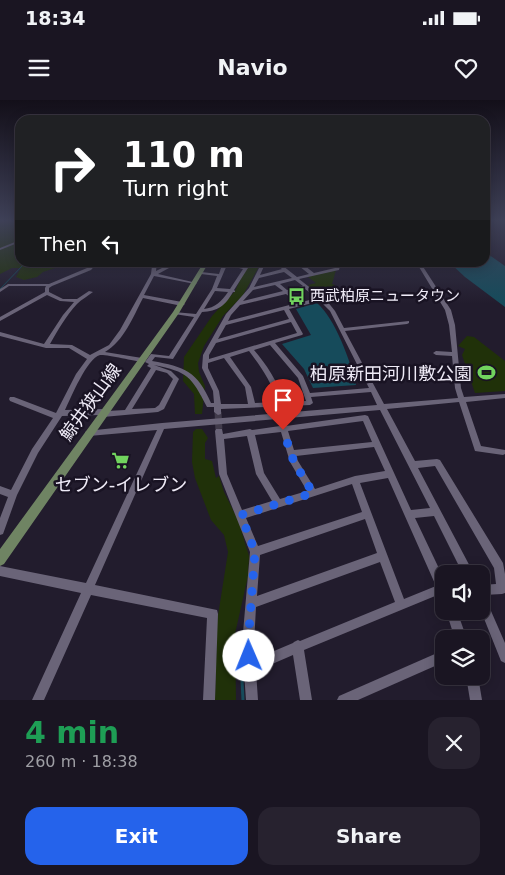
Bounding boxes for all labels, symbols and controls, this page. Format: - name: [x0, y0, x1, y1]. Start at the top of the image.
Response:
- text: 18:34: [25, 7, 85, 29]
- icon: menu: [25, 54, 53, 82]
- icon: heart: [452, 54, 480, 82]
- text: Navio: [217, 55, 288, 80]
- icon: right: [40, 135, 105, 200]
- text: 110 m: [123, 135, 245, 175]
- text: Turn right: [123, 176, 228, 201]
- icon: left: [97, 230, 125, 258]
- text: Then: [40, 233, 87, 255]
- bus stop icon: 西武柏原ニュータウン: [286, 286, 306, 306]
- place label: 西武柏原ニュータウン: [310, 287, 460, 305]
- street label: 鯨井狭山線: [55, 359, 125, 445]
- place label: 柏原新田河川敷公園: [310, 363, 472, 384]
- sports icon: 柏原新田河川敷公園: [476, 363, 496, 383]
- pin: [262, 379, 304, 430]
- icon: arrive: [269, 386, 297, 414]
- supermarket icon: セブン-イレブン: [111, 451, 131, 471]
- place label: セブン-イレブン: [55, 474, 187, 495]
- map controls: [435, 565, 490, 685]
- button: sound: [435, 565, 490, 620]
- position arrow: [222, 629, 274, 681]
- button: layers: [435, 630, 490, 685]
- text: 4 min: [25, 715, 119, 750]
- button: close: [428, 717, 480, 769]
- text: 260 m · 18:38: [25, 752, 138, 771]
- button: Exit: [25, 807, 248, 865]
- button: Share: [258, 807, 480, 865]

